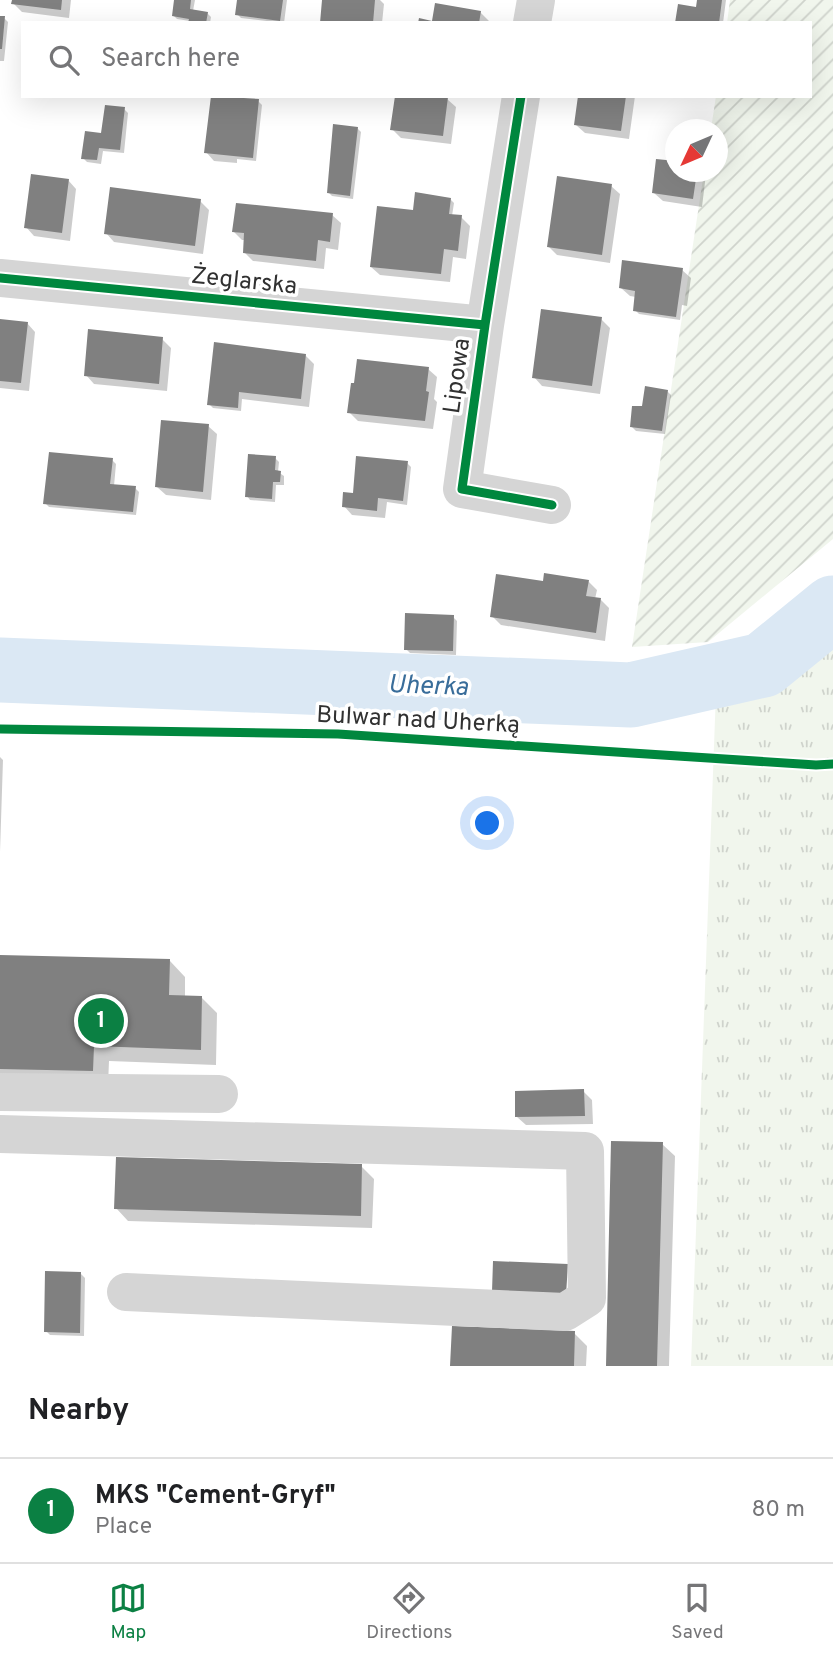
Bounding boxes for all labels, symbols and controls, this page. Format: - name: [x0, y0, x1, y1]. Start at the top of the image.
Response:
- search box: [21, 21, 812, 98]
- icon: search: [45, 41, 83, 79]
- text: Search here: [101, 43, 240, 76]
- north arrow: [665, 119, 728, 182]
- street label: Żeglarska: [190, 261, 299, 302]
- street label: Lipowa: [438, 336, 478, 416]
- water label: Uherka: [387, 669, 469, 705]
- street label: Bulwar nad Uherką: [316, 701, 520, 741]
- your location: [470, 806, 504, 840]
- pin: 1: [78, 995, 124, 1047]
- text: Nearby: [28, 1393, 129, 1430]
- text: MKS "Cement-Gryf": [95, 1480, 336, 1513]
- text: 1: [46, 1496, 56, 1525]
- text: 80 m: [752, 1496, 805, 1525]
- text: Place: [95, 1513, 152, 1542]
- tab: Map: [109, 1579, 147, 1645]
- tab: Directions: [366, 1579, 453, 1645]
- tab: Saved: [671, 1579, 724, 1645]

